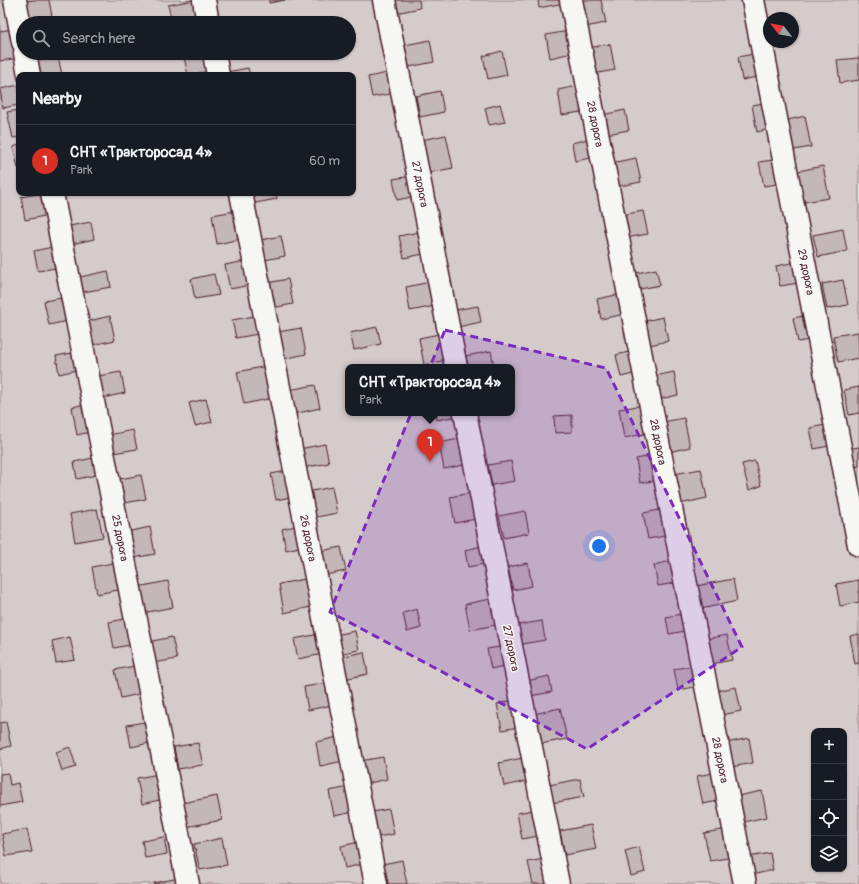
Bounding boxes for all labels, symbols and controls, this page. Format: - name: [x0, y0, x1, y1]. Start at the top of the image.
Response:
- north arrow: [763, 12, 799, 48]
- search box: [16, 16, 356, 60]
- icon: search: [30, 27, 52, 49]
- text: Search here: [62, 29, 135, 48]
- text: Nearby: [32, 88, 81, 109]
- street label: 28 дорога: [584, 100, 606, 148]
- text: СНТ «Тракторосад 4»: [70, 143, 212, 162]
- text: 1: [42, 153, 48, 169]
- text: 60 m: [309, 153, 340, 169]
- street label: 27 дорога: [409, 160, 431, 208]
- text: Park: [70, 162, 93, 178]
- street label: 29 дорога: [795, 248, 817, 296]
- popup: [345, 364, 515, 416]
- text: СНТ «Тракторосад 4»: [359, 373, 501, 392]
- text: Park: [359, 392, 382, 408]
- street label: 28 дорога: [647, 418, 669, 466]
- pin: 1: [417, 429, 443, 462]
- street label: 26 дорога: [297, 513, 319, 563]
- street label: 25 дорога: [109, 514, 131, 562]
- your location: [589, 536, 609, 556]
- street label: 27 дорога: [500, 624, 522, 672]
- map controls: [811, 728, 847, 872]
- button: +: [811, 728, 847, 764]
- street label: 28 дорога: [709, 736, 731, 784]
- button: −: [811, 764, 847, 800]
- button: locate: [811, 800, 847, 836]
- button: layers: [811, 836, 847, 872]

